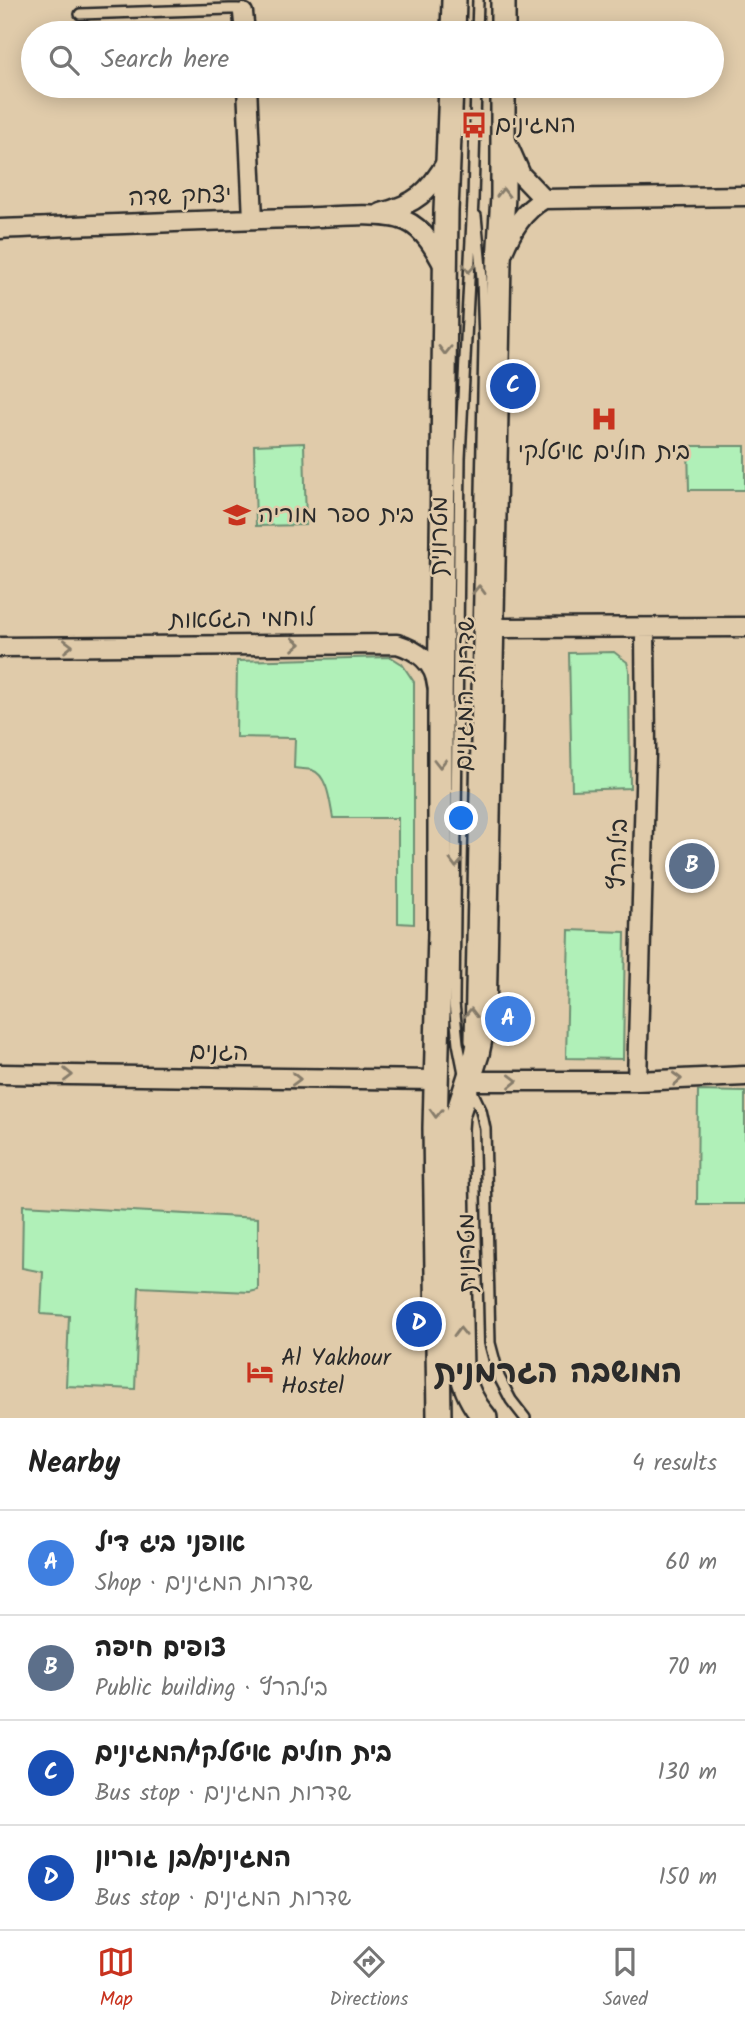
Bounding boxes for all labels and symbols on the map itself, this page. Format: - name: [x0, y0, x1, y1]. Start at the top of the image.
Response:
- place label: המגינים: [495, 106, 576, 145]
- bus stop icon: המגינים: [459, 110, 489, 140]
- street label: יצחק שדה: [128, 176, 232, 218]
- one-way arrow: [495, 187, 511, 198]
- one-way arrow: [462, 263, 477, 274]
- one-way arrow: [437, 345, 452, 356]
- pin: C: [490, 360, 536, 412]
- hospital icon: בית חולים איטלקי: [589, 404, 619, 434]
- place label: בית חולים איטלקי: [518, 433, 690, 472]
- place label: בית ספר מוריה: [258, 496, 414, 535]
- street label: מטרונית: [420, 496, 460, 576]
- school or university icon: בית ספר מוריה: [222, 500, 252, 530]
- one-way arrow: [471, 584, 487, 594]
- street label: לוחמי הגטאות: [167, 599, 317, 641]
- street label: שדרות המגינים: [445, 616, 487, 771]
- one-way arrow: [290, 637, 301, 652]
- one-way arrow: [63, 639, 74, 654]
- one-way arrow: [432, 758, 448, 768]
- your location: [444, 801, 478, 835]
- street label: בילהרץ: [598, 818, 640, 890]
- pin: B: [669, 840, 715, 892]
- one-way arrow: [448, 858, 464, 869]
- pin: A: [485, 993, 531, 1045]
- one-way arrow: [463, 1007, 478, 1018]
- street label: הגנים: [189, 1033, 249, 1073]
- one-way arrow: [63, 1067, 74, 1083]
- one-way arrow: [291, 1071, 301, 1087]
- one-way arrow: [671, 1071, 682, 1086]
- one-way arrow: [509, 1073, 519, 1089]
- one-way arrow: [428, 1107, 443, 1118]
- street label: מטרונית: [448, 1213, 488, 1293]
- pin: D: [396, 1298, 442, 1350]
- one-way arrow: [452, 1326, 467, 1337]
- place label: Al Yakhour Hostel: [281, 1339, 393, 1406]
- district label: המושבה הגרמנית: [434, 1348, 682, 1399]
- hotel icon: Al Yakhour Hostel: [245, 1357, 275, 1387]

